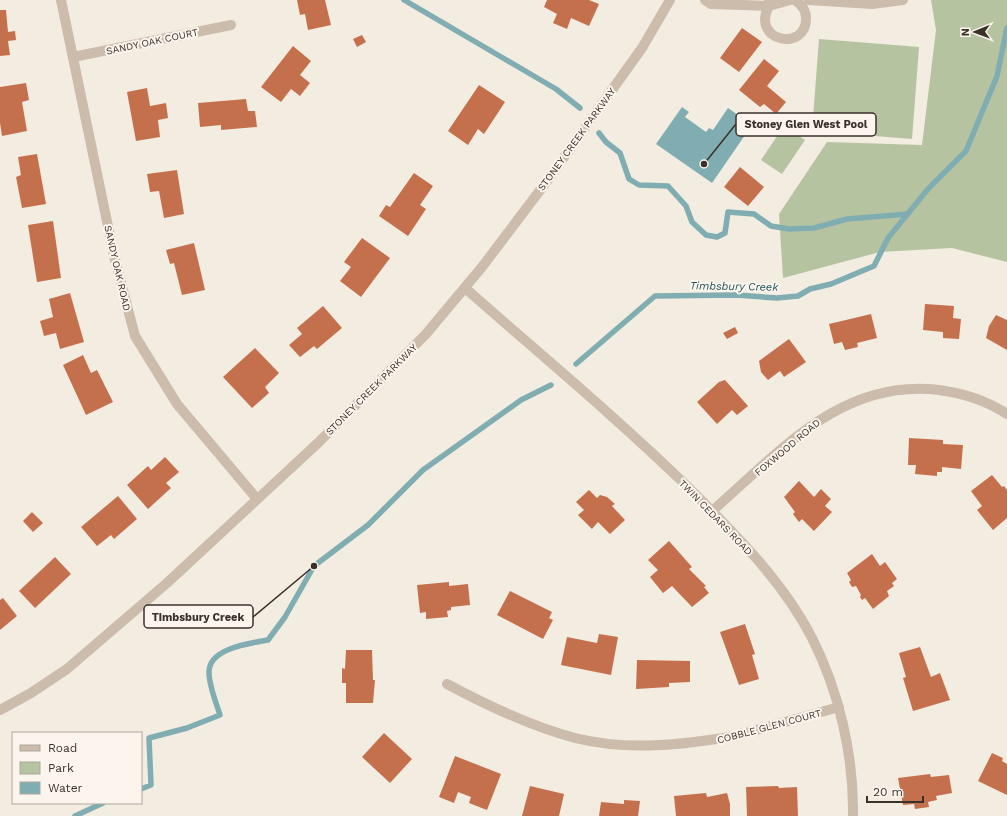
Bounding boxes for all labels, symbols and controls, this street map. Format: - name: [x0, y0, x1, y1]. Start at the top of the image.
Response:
- north arrow: [955, 12, 995, 52]
- street label: SANDY OAK COURT: [105, 26, 199, 57]
- text: N: [959, 28, 972, 36]
- street label: STONEY CREEK PARKWAY: [535, 86, 618, 193]
- callout: Stoney Glen West Pool: [736, 113, 876, 136]
- text: Stoney Glen West Pool: [745, 118, 868, 131]
- street label: SANDY OAK ROAD: [102, 224, 133, 312]
- water label: Timbsbury Creek: [690, 279, 779, 294]
- street label: STONEY CREEK PARKWAY: [324, 341, 419, 437]
- street label: FOXWOOD ROAD: [752, 417, 822, 478]
- street label: TWIN CEDARS ROAD: [677, 477, 754, 557]
- callout: Timbsbury Creek: [144, 605, 253, 628]
- text: Timbsbury Creek: [152, 611, 244, 624]
- street label: COBBLE GLEN COURT: [716, 707, 822, 746]
- legend: [12, 732, 142, 804]
- text: Road: [48, 741, 77, 755]
- text: Park: [48, 761, 74, 775]
- scale bar: [867, 778, 923, 804]
- text: Water: [48, 781, 83, 795]
- text: 20 m: [873, 785, 903, 799]

